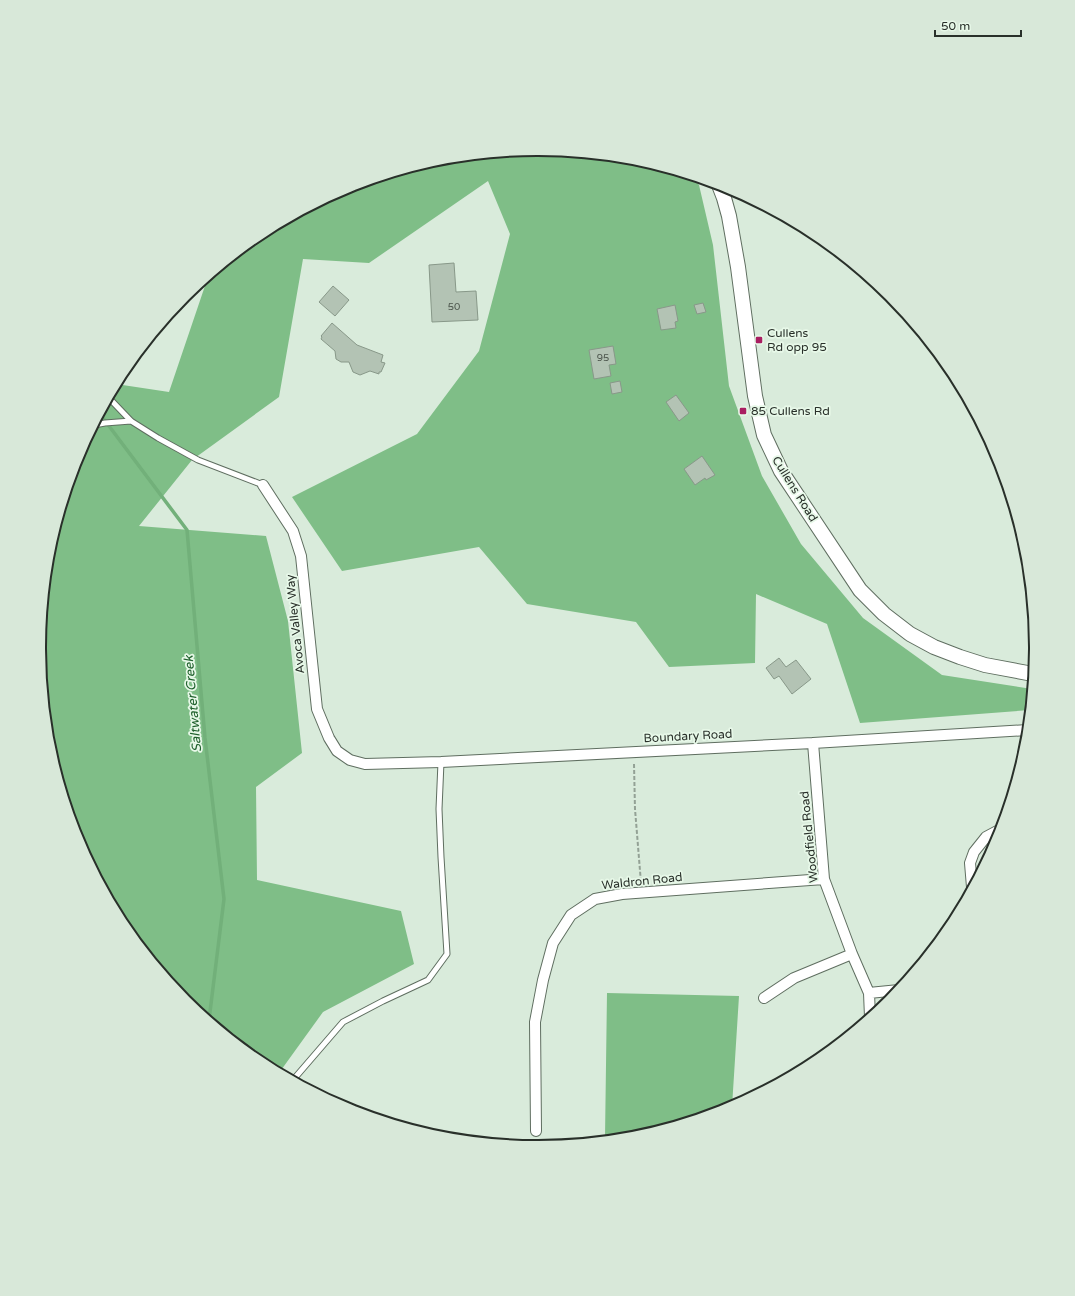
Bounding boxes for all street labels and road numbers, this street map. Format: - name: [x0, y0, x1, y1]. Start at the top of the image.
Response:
- street label: Cullens Road: [769, 454, 821, 524]
- street label: Avoca Valley Way: [283, 573, 307, 674]
- street label: Boundary Road: [643, 727, 733, 745]
- street label: Woodfield Road: [797, 791, 821, 883]
- street label: Waldron Road: [601, 870, 683, 892]

